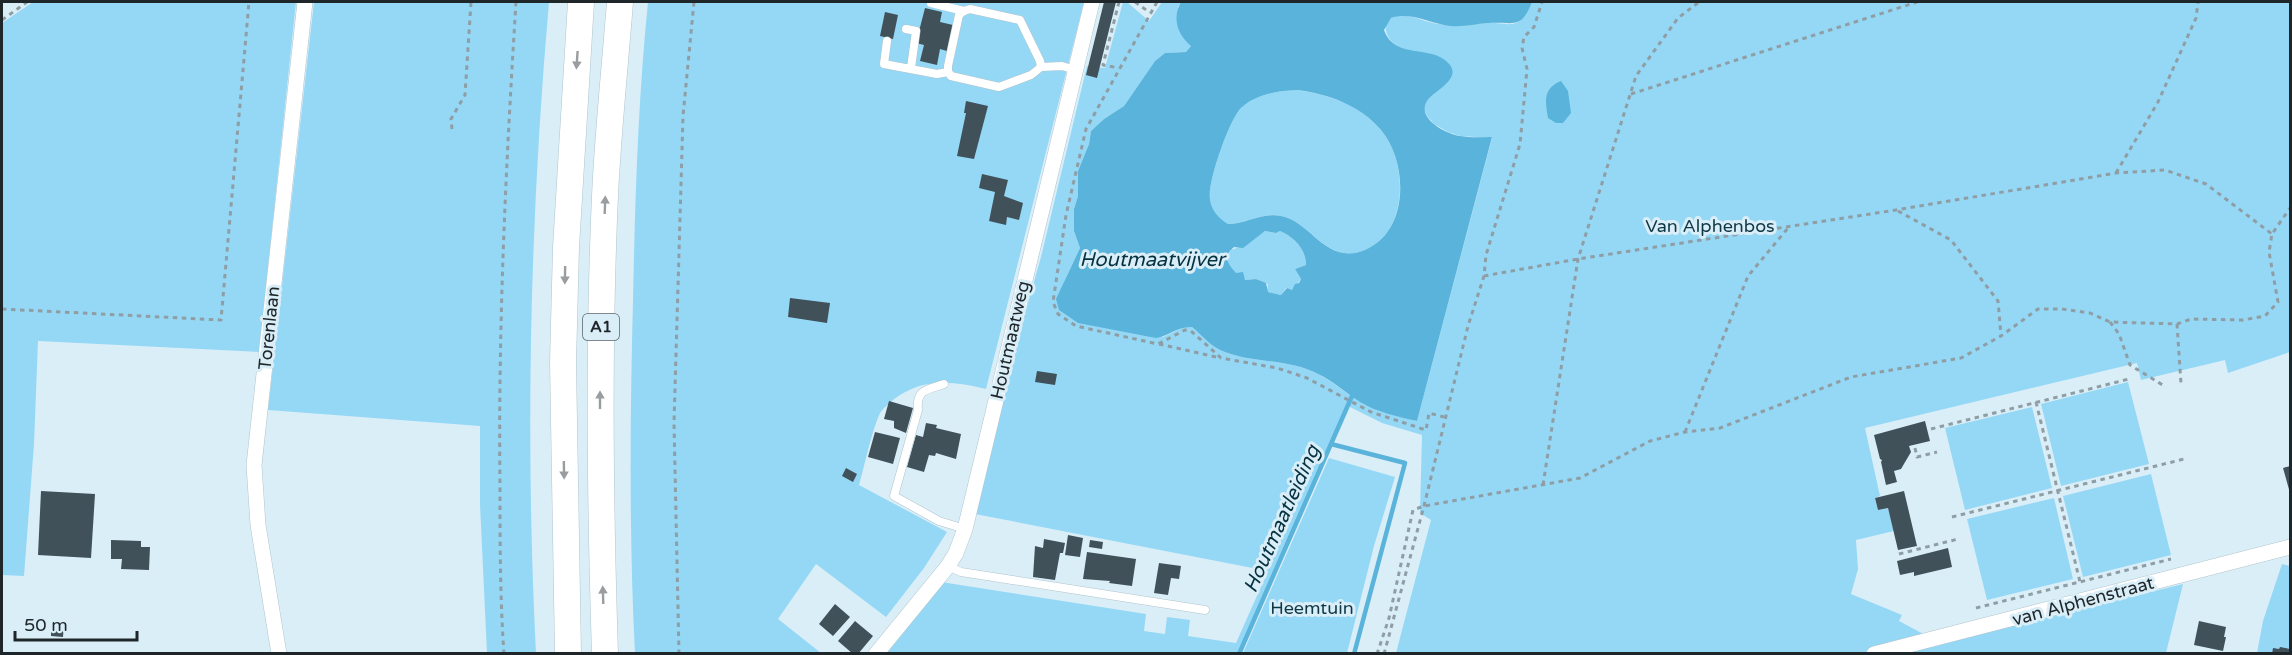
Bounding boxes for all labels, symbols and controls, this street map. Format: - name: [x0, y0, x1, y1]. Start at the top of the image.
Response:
- one-way arrow: [572, 50, 582, 69]
- one-way arrow: [600, 196, 609, 215]
- park label: Van Alphenbos: [1645, 215, 1775, 237]
- water label: Houtmaatvijver: [1079, 248, 1227, 272]
- one-way arrow: [560, 266, 570, 285]
- street label: Houtmaatweg: [986, 279, 1034, 401]
- street label: Torenlaan: [254, 285, 284, 371]
- road number: A1: [583, 314, 619, 340]
- one-way arrow: [595, 391, 605, 410]
- water label: Houtmaatleiding: [1239, 440, 1326, 596]
- one-way arrow: [559, 461, 569, 480]
- street label: van Alphenstraat: [2010, 571, 2156, 630]
- one-way arrow: [599, 586, 608, 605]
- park label: Heemtuin: [1270, 597, 1354, 619]
- scale bar: [15, 604, 136, 642]
- text: 50 m: [24, 614, 68, 636]

